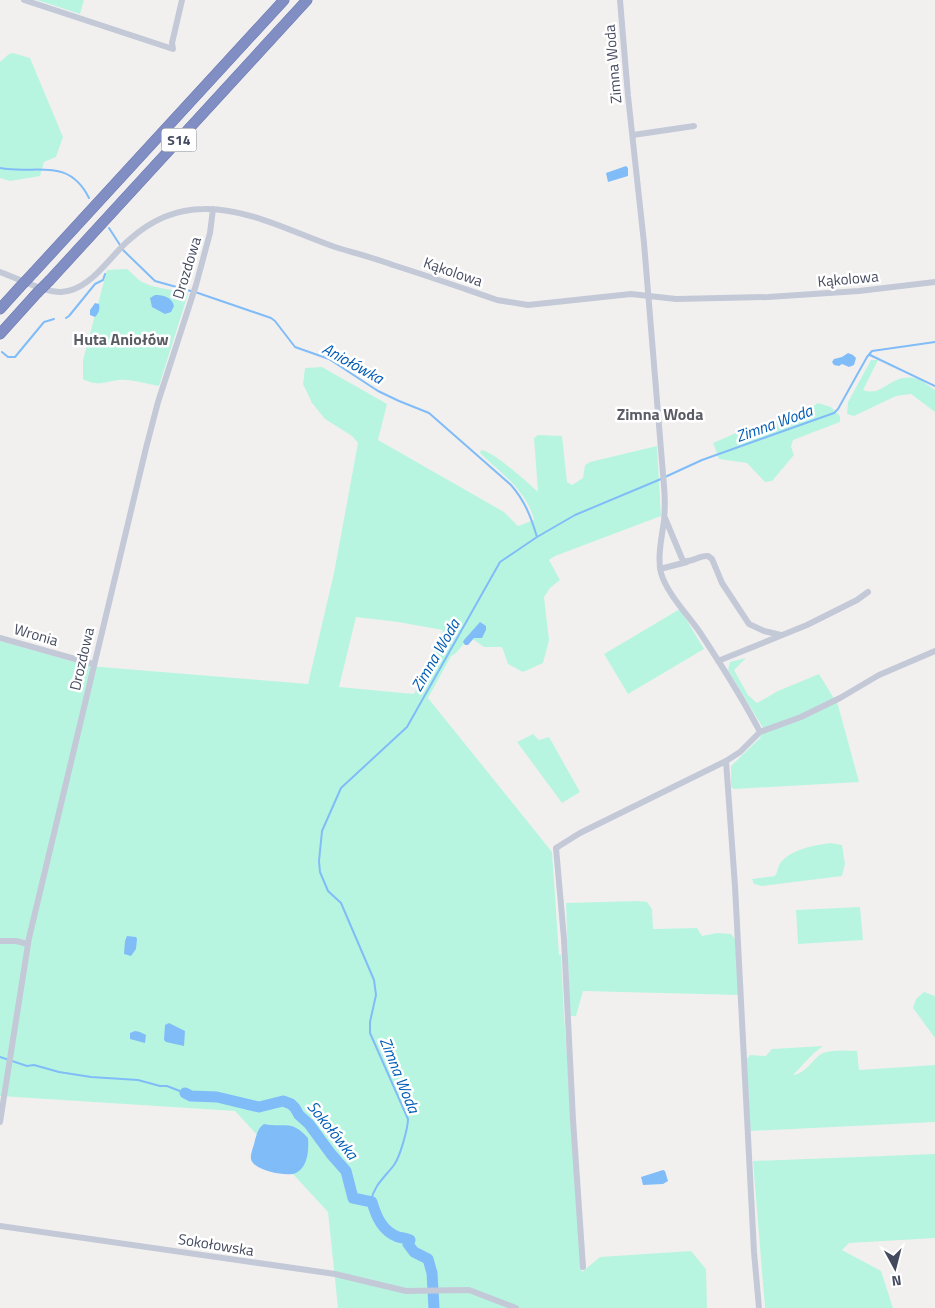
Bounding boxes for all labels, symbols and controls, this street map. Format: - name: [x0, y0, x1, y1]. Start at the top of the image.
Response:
- street label: Zimna Woda: [598, 23, 627, 104]
- road number: S14: [162, 128, 196, 152]
- street label: Drozdowa: [166, 233, 207, 302]
- street label: Kąkolowa: [421, 251, 486, 293]
- street label: Kąkolowa: [817, 264, 880, 293]
- district label: Huta Aniołów: [73, 327, 169, 351]
- water label: Aniołówka: [318, 336, 389, 390]
- water label: Zimna Woda: [732, 398, 817, 448]
- district label: Zimna Woda: [617, 402, 703, 426]
- water label: Zimna Woda: [405, 614, 466, 696]
- street label: Wronia: [11, 617, 61, 652]
- street label: Drozdowa: [63, 625, 100, 693]
- water label: Zimna Woda: [374, 1033, 426, 1117]
- water label: Sokołówka: [302, 1095, 365, 1165]
- street label: Sokołowska: [177, 1227, 256, 1262]
- north arrow: [870, 1243, 920, 1293]
- text: N: [891, 1270, 903, 1292]

